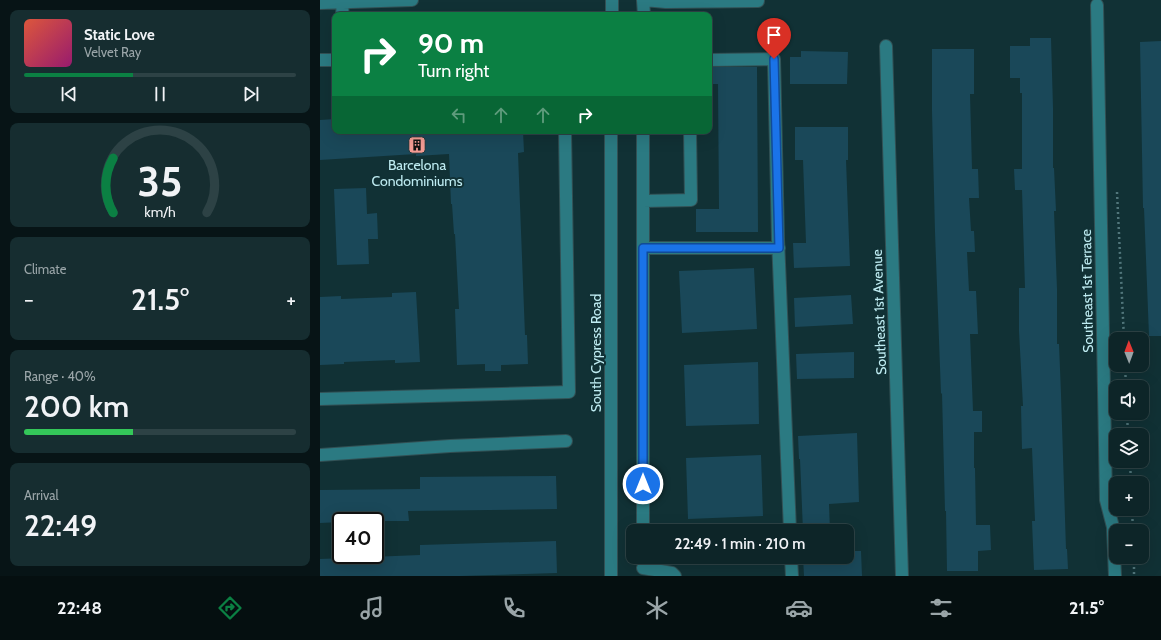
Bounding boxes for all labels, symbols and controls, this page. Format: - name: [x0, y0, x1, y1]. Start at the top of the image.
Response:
- pin: [757, 18, 791, 59]
- icon: arrive: [763, 24, 785, 46]
- text: Static Love: [84, 26, 155, 44]
- text: 90 m: [418, 26, 484, 60]
- icon: right: [352, 28, 404, 80]
- text: Velvet Ray: [84, 44, 141, 60]
- text: Turn right: [418, 60, 489, 82]
- icon: previous: [58, 83, 80, 105]
- icon: pause: [149, 83, 171, 105]
- icon: next: [240, 83, 262, 105]
- icon: left: [448, 104, 470, 126]
- icon: ahead: [490, 104, 512, 126]
- icon: ahead: [532, 104, 554, 126]
- icon: right: [574, 104, 596, 126]
- building icon: Barcelona Condominiums: [407, 135, 427, 155]
- text: 35: [138, 156, 182, 206]
- place label: Barcelona Condominiums: [372, 156, 463, 190]
- text: km/h: [144, 203, 176, 221]
- street label: Southeast 1st Terrace: [1077, 229, 1097, 353]
- street label: Southeast 1st Avenue: [868, 249, 890, 375]
- text: Climate: [24, 261, 66, 277]
- text: 21.5°: [131, 281, 189, 318]
- text: −: [24, 286, 34, 313]
- text: +: [286, 286, 296, 313]
- street label: South Cypress Road: [587, 294, 605, 412]
- north arrow: [1109, 332, 1149, 372]
- map controls: [1109, 332, 1149, 564]
- text: Range · 40%: [24, 368, 96, 384]
- button: sound: [1109, 380, 1149, 420]
- text: 200 km: [24, 388, 129, 425]
- button: layers: [1109, 428, 1149, 468]
- position arrow: [622, 463, 664, 505]
- button: +: [1109, 476, 1149, 516]
- text: Arrival: [24, 487, 59, 503]
- text: 22:49: [24, 507, 97, 544]
- speed limit sign: 40: [332, 512, 384, 564]
- button: −: [1109, 524, 1149, 564]
- text: 22:49 · 1 min · 210 m: [675, 535, 805, 553]
- icon: directions: [216, 594, 244, 622]
- icon: music: [358, 594, 386, 622]
- icon: phone: [500, 594, 528, 622]
- icon: climate: [643, 594, 671, 622]
- icon: car: [785, 594, 813, 622]
- icon: filters: [927, 594, 955, 622]
- text: 22:48: [57, 597, 102, 619]
- text: 21.5°: [1069, 597, 1104, 619]

